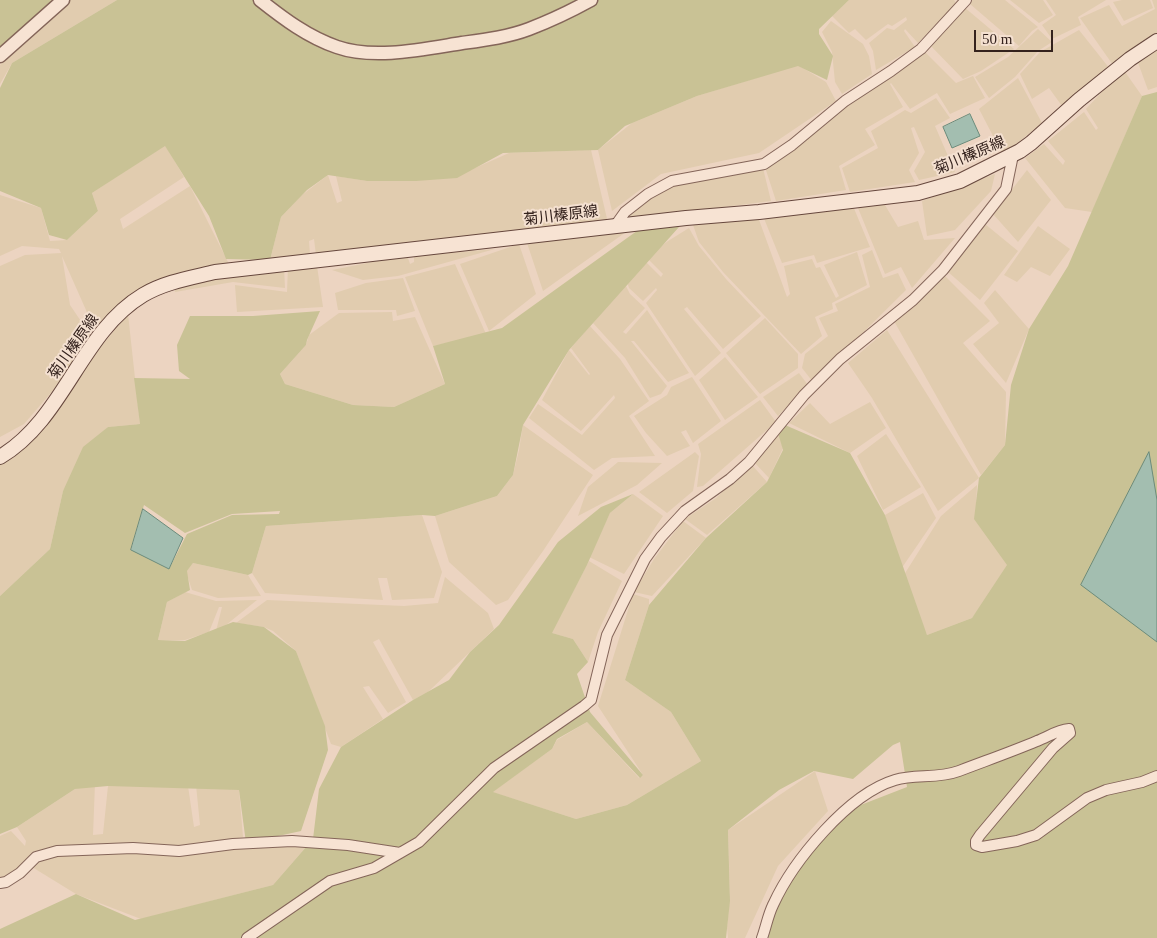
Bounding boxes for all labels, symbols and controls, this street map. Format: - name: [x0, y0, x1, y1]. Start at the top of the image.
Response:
- scale bar: [977, 20, 1056, 52]
- text: 50 m: [982, 31, 1012, 47]
- street label: 菊川榛原線: [932, 133, 1008, 179]
- street label: 菊川榛原線: [523, 202, 599, 230]
- street label: 菊川榛原線: [45, 311, 103, 383]

